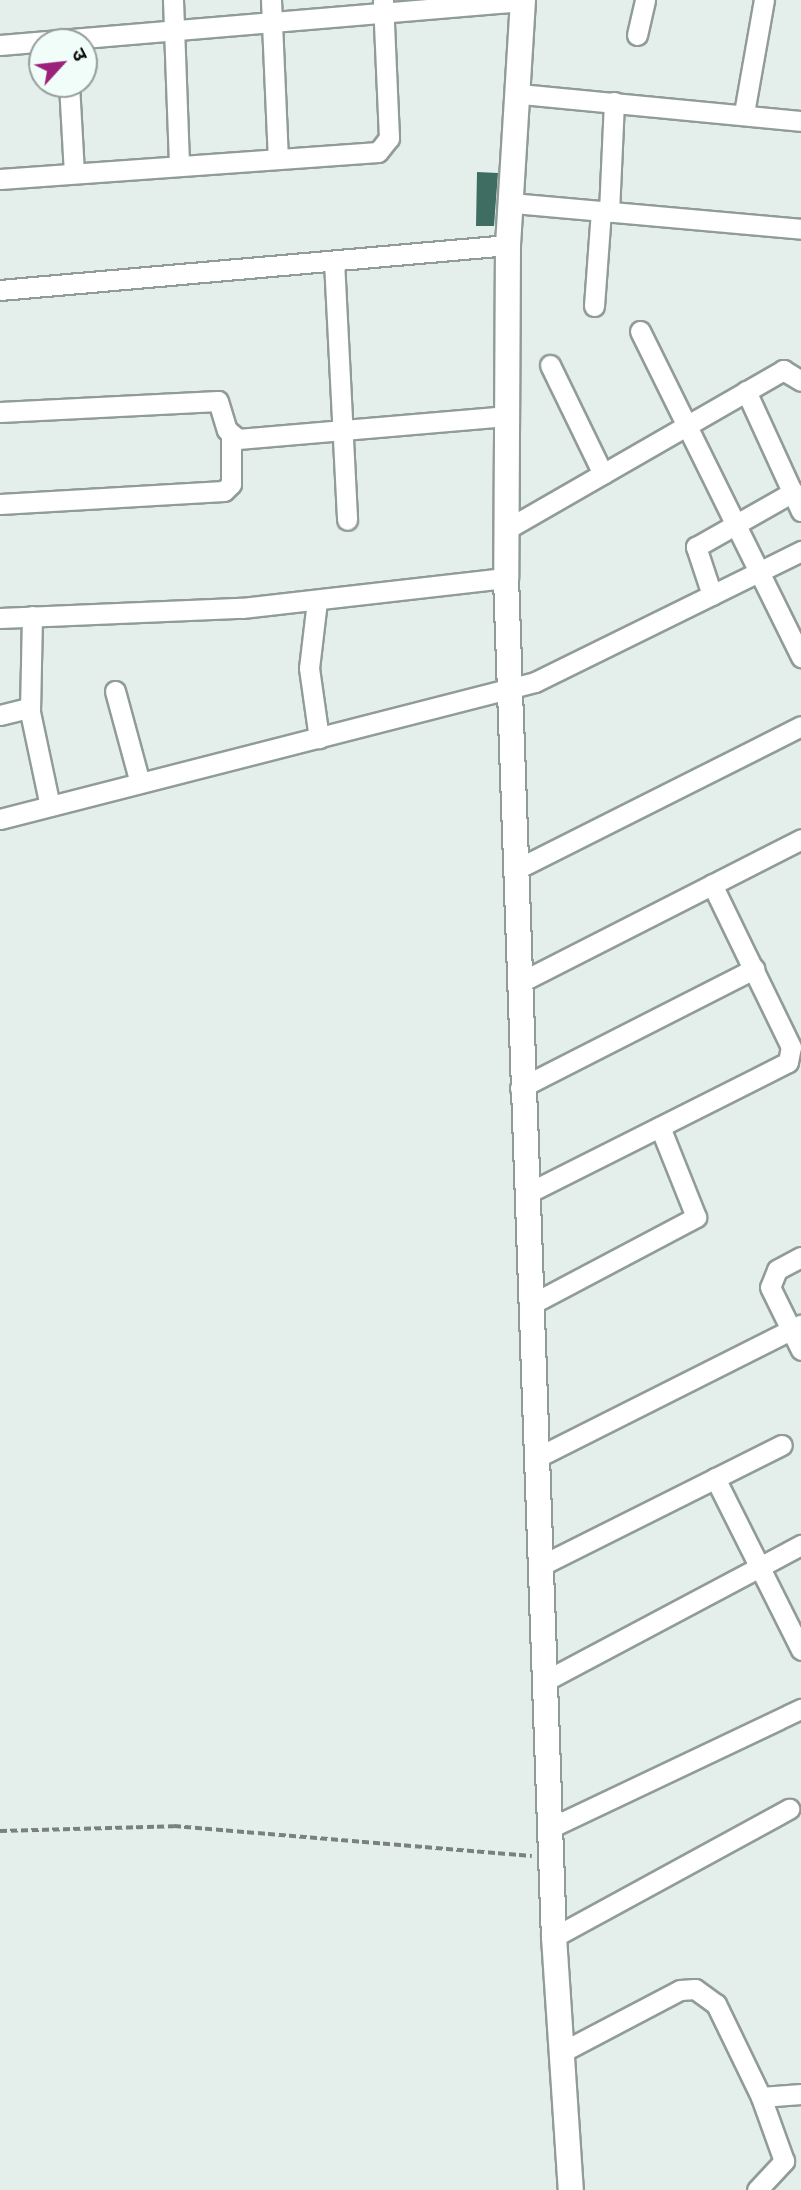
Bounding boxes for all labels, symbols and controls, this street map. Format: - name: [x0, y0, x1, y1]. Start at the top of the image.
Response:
- north arrow: [28, 28, 98, 98]
- text: उ: [68, 44, 92, 64]

